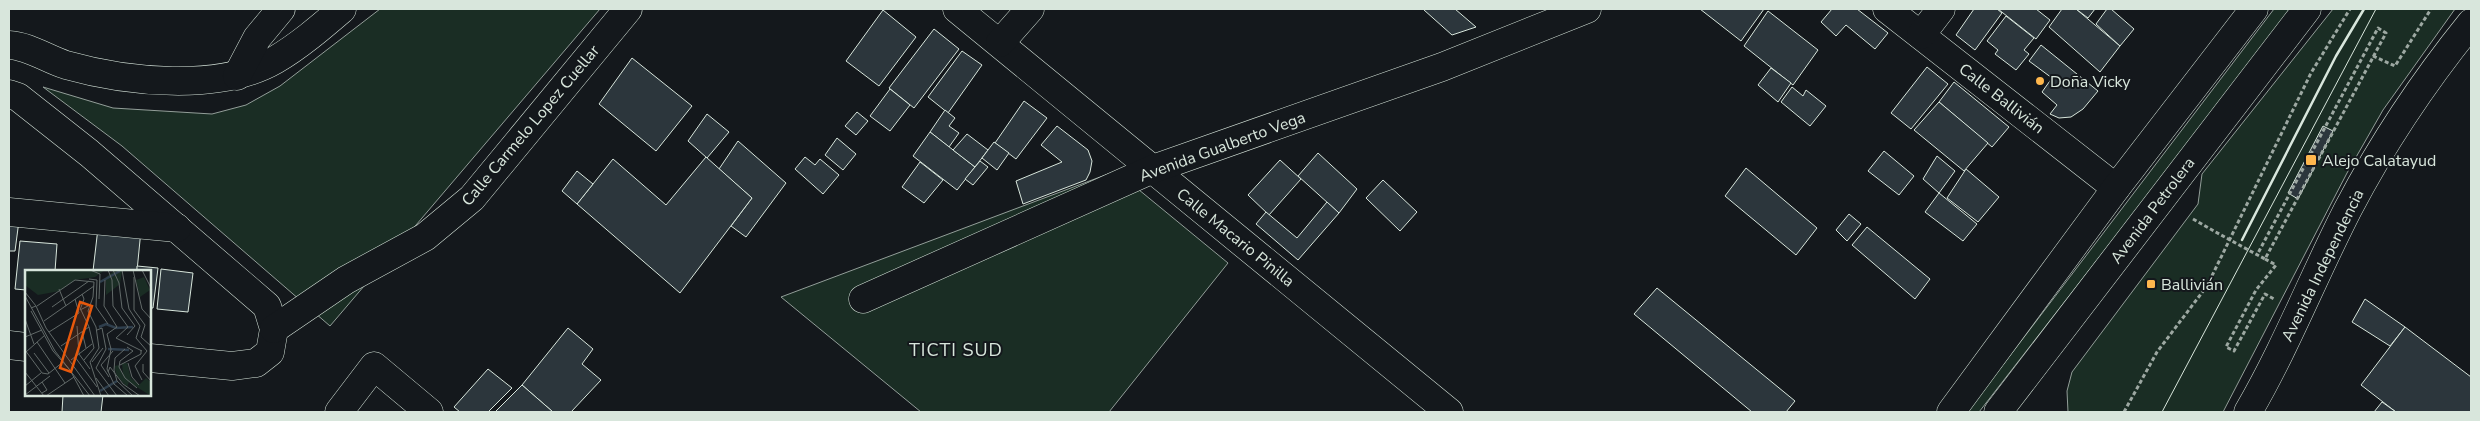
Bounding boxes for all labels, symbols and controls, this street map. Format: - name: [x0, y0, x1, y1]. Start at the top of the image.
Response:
- street label: Calle Carmelo Lopez Cuellar: [457, 40, 605, 211]
- street label: Calle Ballivián: [1954, 58, 2049, 139]
- place label: Doña Vicky: [2050, 71, 2131, 93]
- marker: Doña Vicky: [2034, 75, 2046, 87]
- street label: Avenida Gualberto Vega: [1136, 107, 1309, 187]
- place label: Alejo Calatayud: [2322, 150, 2436, 172]
- street label: Avenida Petrolera: [2105, 153, 2200, 268]
- marker: Alejo Calatayud: [2304, 153, 2318, 167]
- street label: Calle Macario Pinilla: [1172, 183, 1299, 292]
- street label: Avenida Independencia: [2276, 186, 2369, 345]
- inset map: [25, 270, 151, 396]
- place label: Ballivián: [2161, 274, 2223, 296]
- marker: Ballivián: [2145, 278, 2157, 290]
- district label: TICTI SUD: [909, 338, 1003, 362]

